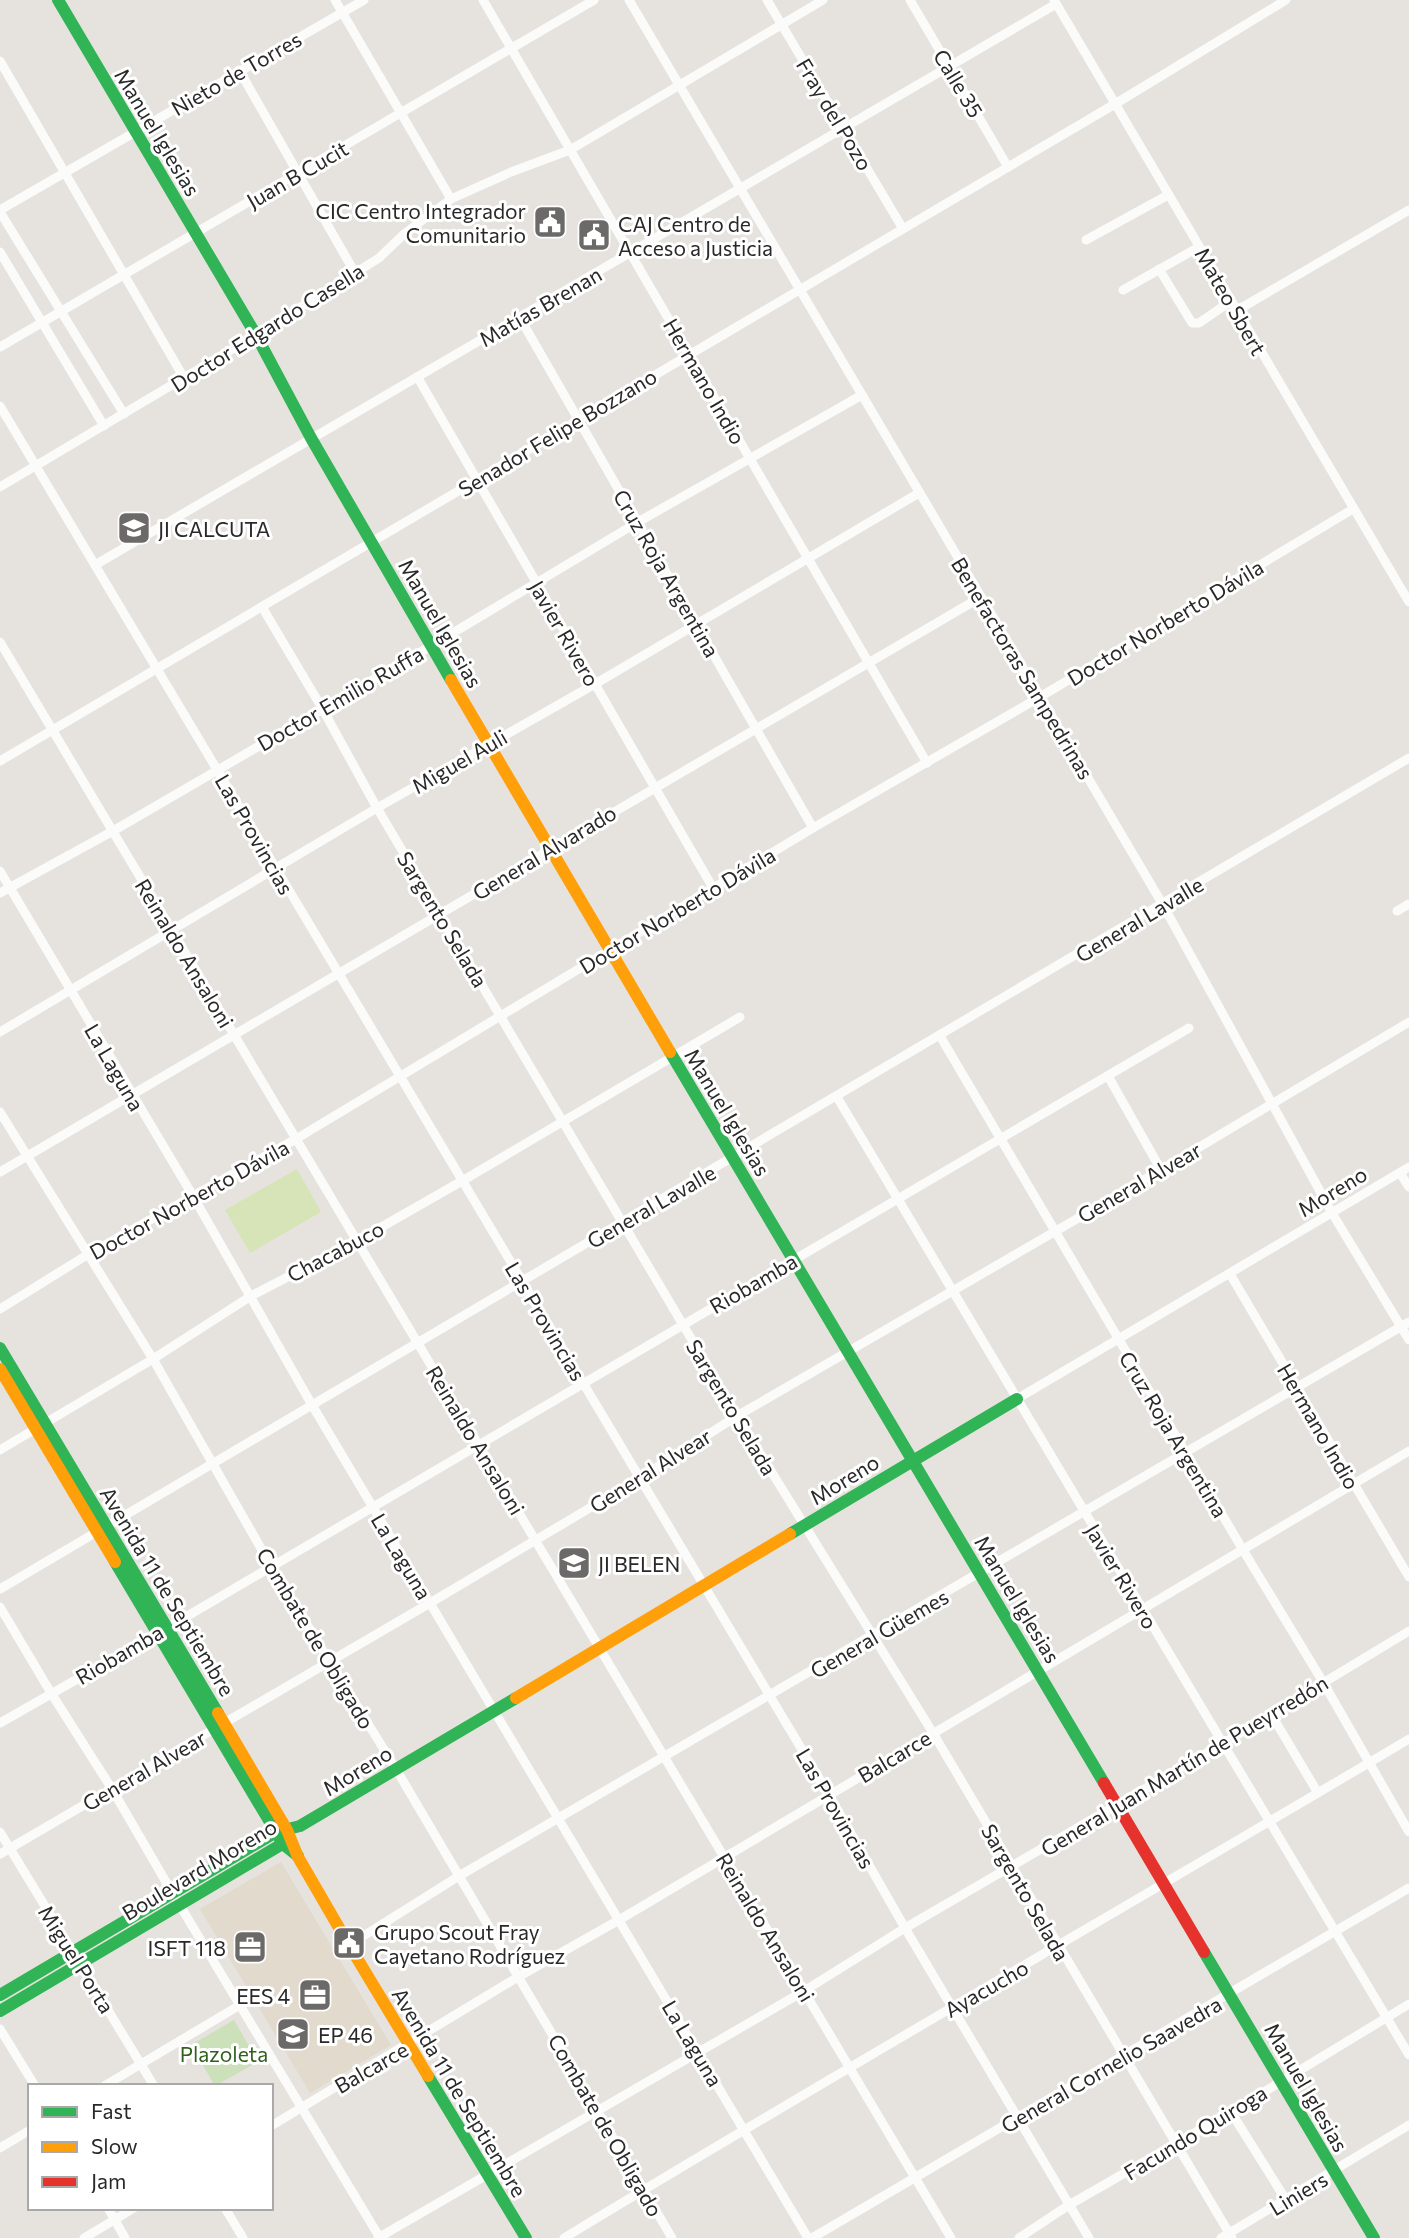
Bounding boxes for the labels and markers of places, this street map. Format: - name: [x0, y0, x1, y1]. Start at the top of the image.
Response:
- place label: CIC Centro Integrador Comunitario: [316, 198, 526, 247]
- public building icon: CIC Centro Integrador Comunitario: [531, 203, 569, 241]
- place label: CAJ Centro de Acceso a Justicia: [618, 211, 773, 260]
- public building icon: CAJ Centro de Acceso a Justicia: [575, 216, 613, 254]
- school or university icon: JI CALCUTA: [115, 509, 153, 547]
- place label: JI CALCUTA: [158, 516, 270, 541]
- school or university icon: JI BELEN: [555, 1544, 593, 1582]
- place label: JI BELEN: [598, 1551, 680, 1576]
- place label: Grupo Scout Fray Cayetano Rodríguez: [374, 1919, 565, 1968]
- public building icon: Grupo Scout Fray Cayetano Rodríguez: [330, 1924, 368, 1962]
- office icon: ISFT 118: [231, 1928, 269, 1966]
- place label: ISFT 118: [148, 1935, 226, 1960]
- office icon: EES 4: [296, 1976, 334, 2014]
- place label: EES 4: [236, 1983, 290, 2008]
- school or university icon: EP 46: [274, 2015, 312, 2053]
- place label: EP 46: [318, 2022, 373, 2047]

